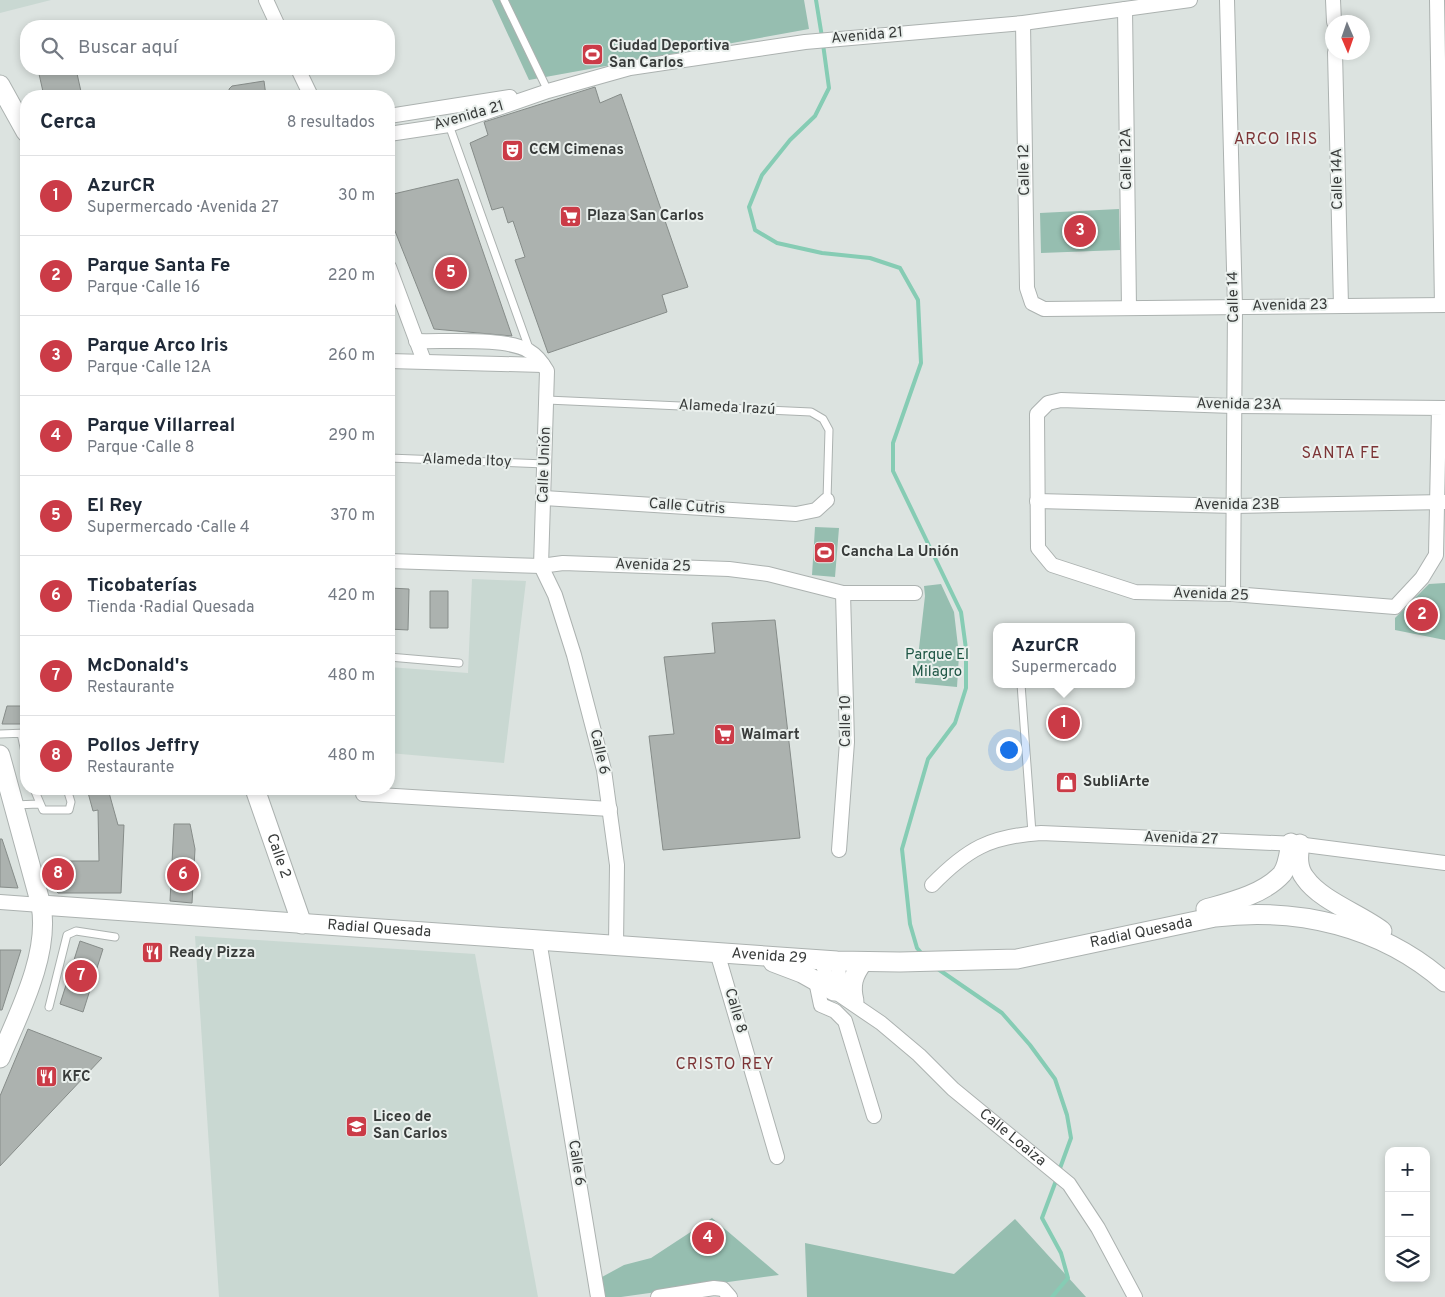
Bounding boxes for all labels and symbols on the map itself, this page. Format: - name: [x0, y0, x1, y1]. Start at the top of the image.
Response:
- north arrow: [1325, 15, 1370, 60]
- street label: Avenida 21: [830, 23, 904, 49]
- place label: Ciudad Deportiva San Carlos: [609, 37, 730, 73]
- sports icon: Ciudad Deportiva San Carlos: [581, 43, 605, 67]
- street label: Avenida 21: [432, 97, 506, 135]
- street label: Calle 12A: [1117, 128, 1137, 190]
- district label: ARCO IRIS: [1234, 130, 1318, 150]
- theatre icon: CCM Cimenas: [501, 138, 525, 162]
- place label: CCM Cimenas: [529, 141, 624, 160]
- street label: Calle 12: [1015, 144, 1035, 196]
- street label: Calle 14A: [1328, 148, 1348, 210]
- supermarket icon: Plaza San Carlos: [559, 204, 583, 228]
- place label: Plaza San Carlos: [587, 207, 704, 226]
- pin: 3: [1064, 212, 1096, 250]
- pin: 5: [435, 254, 467, 292]
- street label: Calle 14: [1224, 271, 1244, 323]
- street label: Avenida 23: [1252, 296, 1328, 316]
- street label: Avenida 23A: [1196, 395, 1282, 415]
- street label: Alameda Irazú: [678, 396, 776, 420]
- street label: Calle Unión: [534, 426, 556, 504]
- district label: SANTA FE: [1302, 444, 1380, 464]
- street label: Alameda Itoy: [422, 450, 512, 472]
- street label: Calle Cutris: [648, 495, 726, 519]
- street label: Avenida 23B: [1194, 496, 1280, 515]
- sports icon: Cancha La Unión: [813, 540, 837, 564]
- place label: Cancha La Unión: [841, 543, 959, 562]
- street label: Avenida 25: [615, 555, 691, 577]
- street label: Avenida 25: [1173, 584, 1249, 606]
- pin: 2: [1406, 596, 1438, 634]
- park label: Parque El Milagro: [905, 646, 969, 682]
- street label: Calle 10: [837, 695, 856, 747]
- pin: 1: [1048, 704, 1080, 742]
- supermarket icon: Walmart: [713, 723, 737, 747]
- place label: Walmart: [741, 726, 800, 745]
- street label: Calle 6: [585, 727, 613, 777]
- your location: [996, 737, 1022, 763]
- shop icon: SubliArte: [1055, 770, 1079, 794]
- place label: SubliArte: [1083, 773, 1150, 792]
- street label: Avenida 27: [1144, 828, 1219, 850]
- street label: Calle 2: [262, 831, 295, 881]
- pin: 8: [42, 855, 74, 893]
- pin: 6: [167, 856, 199, 894]
- street label: Radial Quesada: [1088, 913, 1194, 953]
- street label: Radial Quesada: [327, 916, 432, 942]
- restaurant icon: Ready Pizza: [141, 941, 165, 965]
- place label: Ready Pizza: [169, 944, 255, 963]
- street label: Avenida 29: [731, 944, 808, 968]
- pin: 7: [65, 957, 97, 995]
- street label: Calle 8: [719, 986, 751, 1036]
- district label: CRISTO REY: [676, 1055, 774, 1075]
- restaurant icon: KFC: [34, 1065, 58, 1089]
- place label: KFC: [62, 1068, 91, 1087]
- street label: Calle Loaiza: [975, 1105, 1050, 1171]
- place label: Liceo de San Carlos: [373, 1108, 448, 1144]
- school or university icon: Liceo de San Carlos: [345, 1114, 369, 1138]
- street label: Calle 6: [563, 1139, 589, 1187]
- pin: 4: [692, 1219, 724, 1257]

